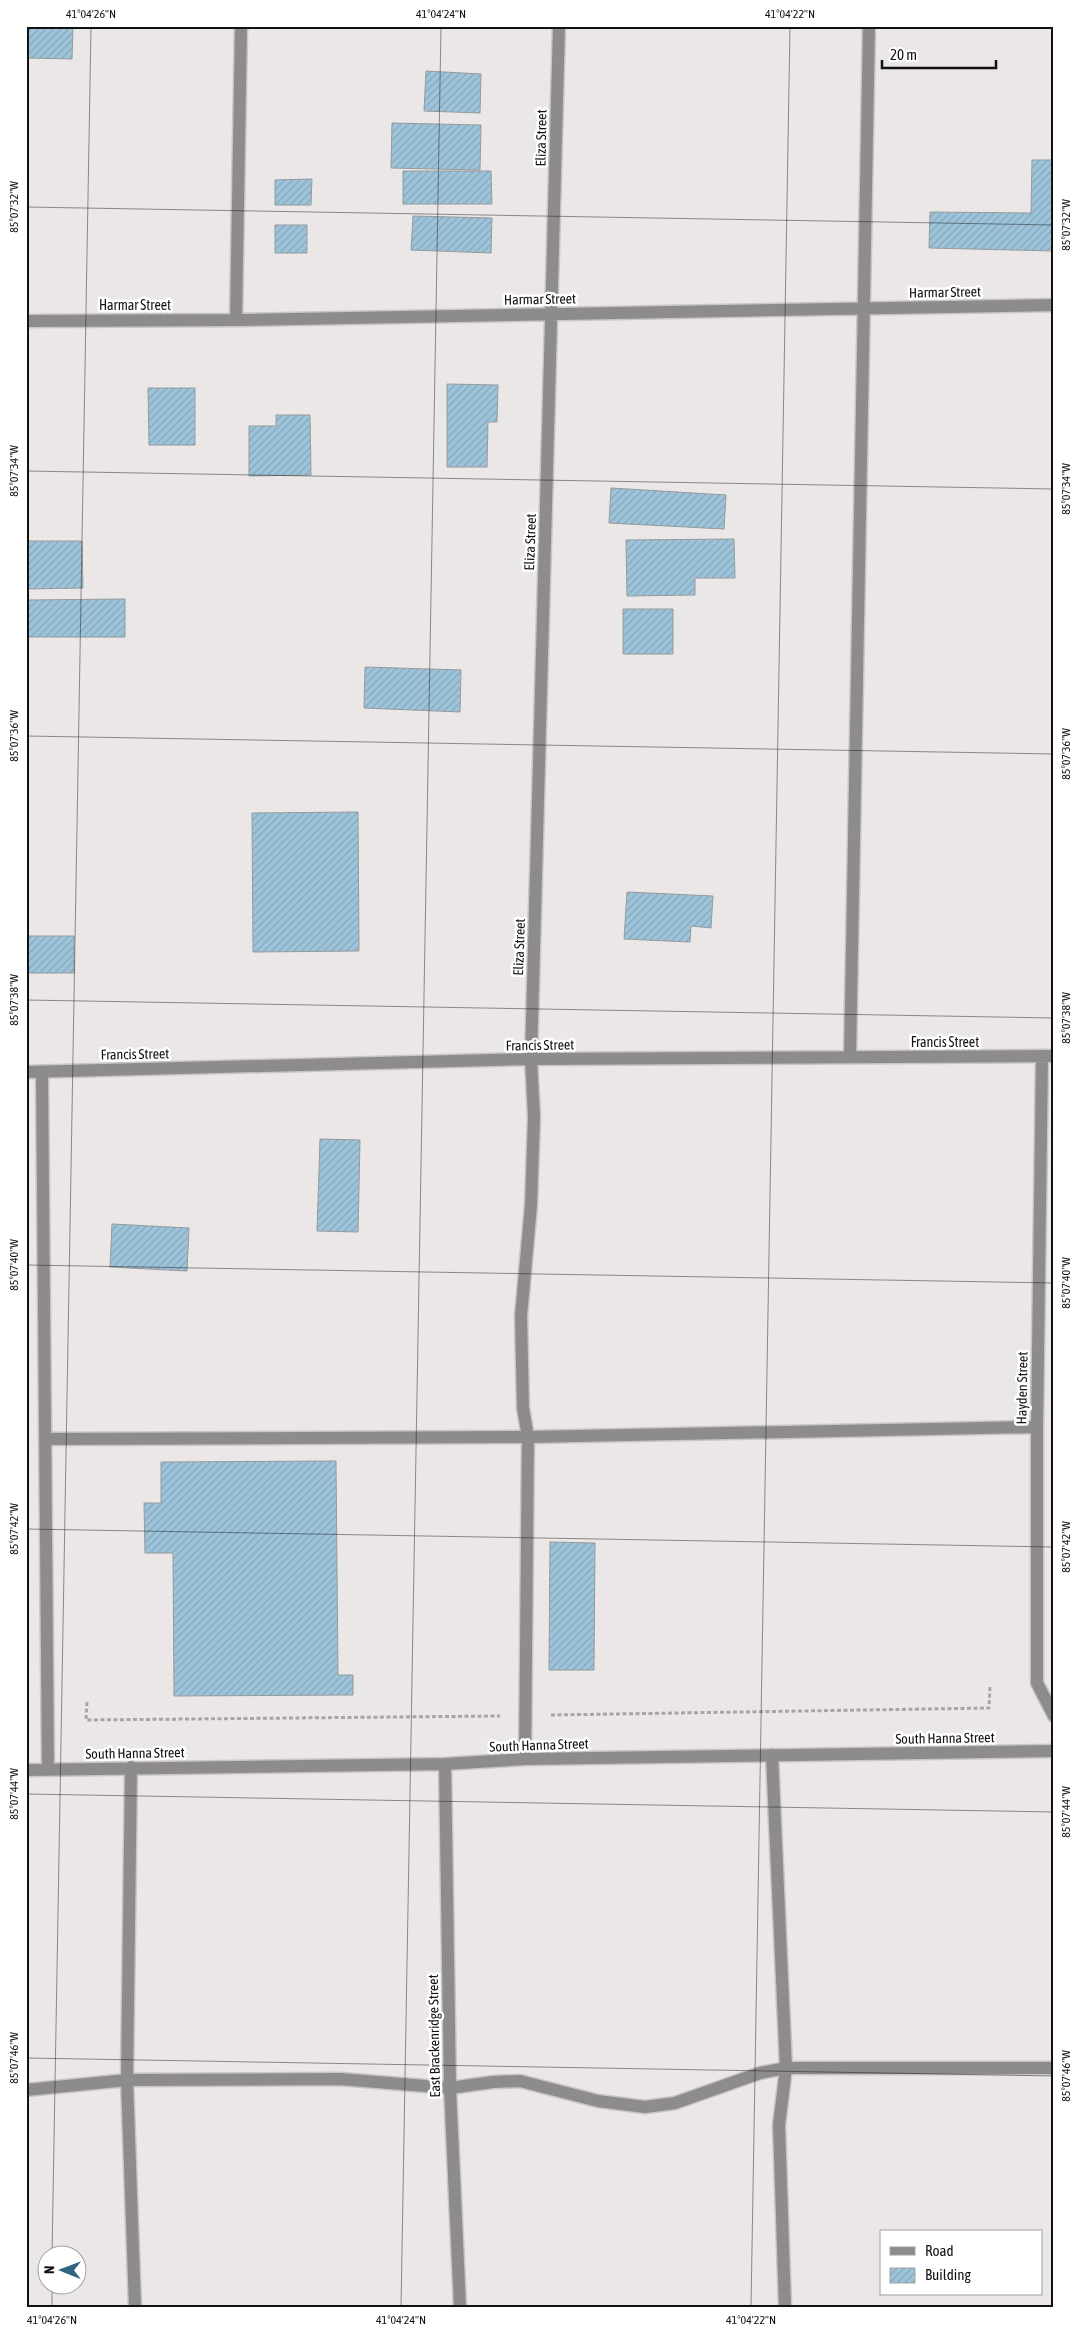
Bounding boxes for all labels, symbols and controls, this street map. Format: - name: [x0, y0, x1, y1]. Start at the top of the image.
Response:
- text: 41°04'26"N: [66, 7, 116, 21]
- text: 41°04'24"N: [416, 7, 466, 21]
- text: 41°04'22"N: [765, 7, 815, 21]
- scale bar: [882, 38, 996, 70]
- text: 20 m: [890, 46, 917, 63]
- street label: Eliza Street: [533, 109, 549, 167]
- text: 85°07'32"W: [7, 181, 21, 233]
- text: 85°07'32"W: [1059, 199, 1073, 251]
- street label: Harmar Street: [909, 283, 981, 301]
- street label: Harmar Street: [504, 290, 576, 308]
- street label: Harmar Street: [99, 297, 171, 313]
- text: 85°07'34"W: [7, 445, 21, 497]
- text: 85°07'34"W: [1059, 463, 1073, 515]
- street label: Eliza Street: [521, 513, 539, 571]
- text: 85°07'36"W: [7, 710, 21, 762]
- text: 85°07'36"W: [1059, 728, 1073, 780]
- street label: Eliza Street: [510, 918, 528, 976]
- text: 85°07'38"W: [7, 974, 21, 1026]
- text: 85°07'38"W: [1059, 992, 1073, 1044]
- street label: Francis Street: [911, 1034, 979, 1050]
- street label: Francis Street: [506, 1036, 574, 1054]
- street label: Francis Street: [101, 1045, 169, 1063]
- text: 85°07'40"W: [7, 1239, 21, 1291]
- text: 85°07'40"W: [1059, 1257, 1073, 1309]
- street label: Hayden Street: [1013, 1352, 1031, 1424]
- text: 85°07'42"W: [7, 1503, 21, 1555]
- text: 85°07'42"W: [1059, 1521, 1073, 1573]
- street label: South Hanna Street: [895, 1729, 995, 1747]
- street label: South Hanna Street: [489, 1735, 589, 1755]
- street label: South Hanna Street: [85, 1744, 185, 1762]
- text: 85°07'44"W: [7, 1768, 21, 1820]
- text: 85°07'44"W: [1059, 1786, 1073, 1838]
- street label: East Brackenridge Street: [425, 1974, 443, 2098]
- text: 85°07'46"W: [7, 2032, 21, 2084]
- text: 85°07'46"W: [1059, 2050, 1073, 2102]
- legend: [880, 2230, 1042, 2296]
- text: Road: [925, 2242, 954, 2259]
- north arrow: [38, 2246, 88, 2296]
- text: N: [41, 2266, 57, 2274]
- text: Building: [925, 2266, 971, 2283]
- text: 41°04'26"N: [27, 2313, 77, 2327]
- text: 41°04'24"N: [376, 2313, 426, 2327]
- text: 41°04'22"N: [726, 2313, 776, 2327]

